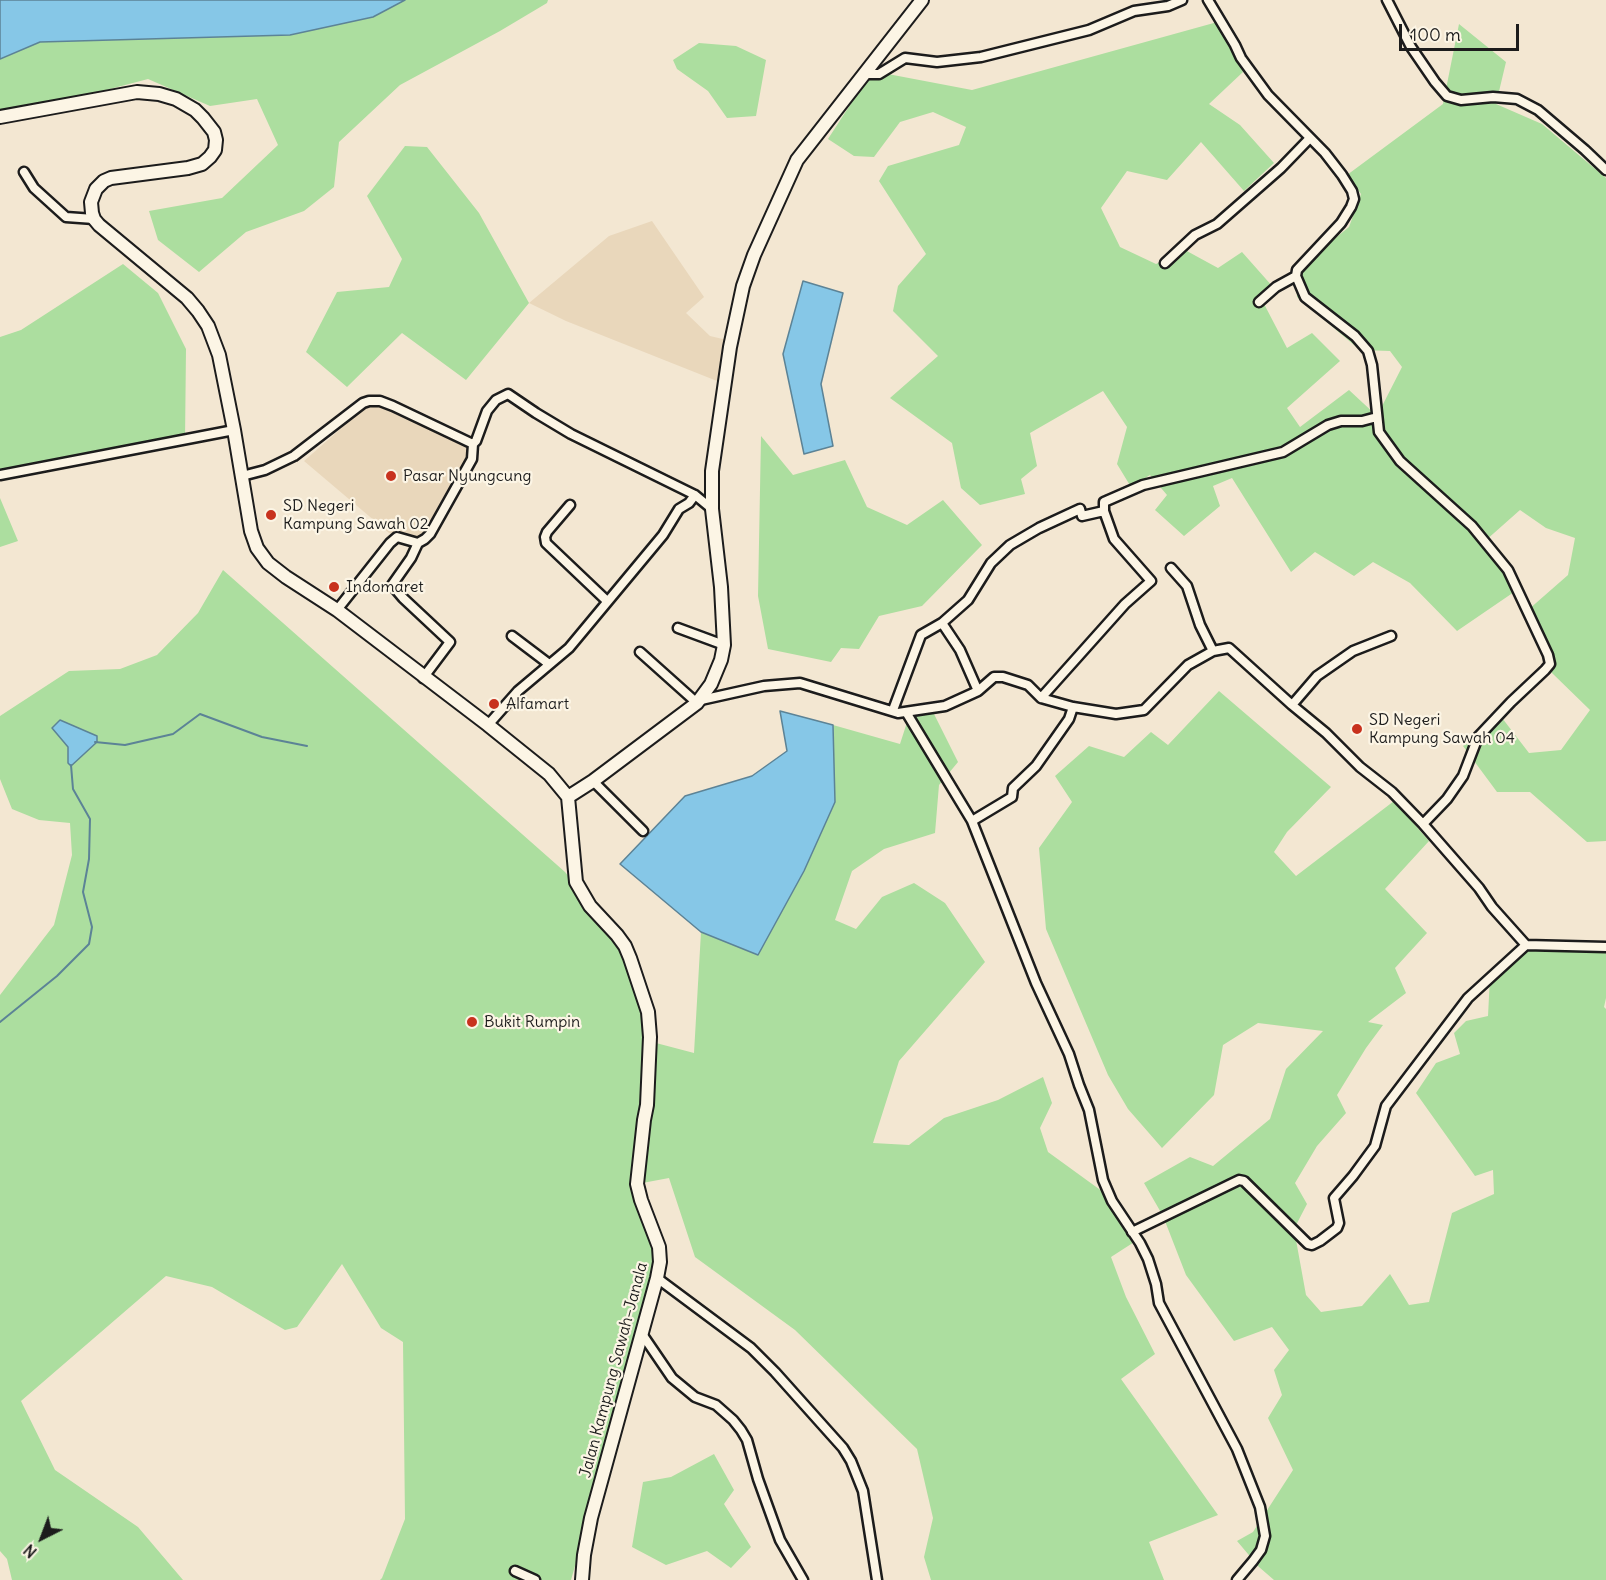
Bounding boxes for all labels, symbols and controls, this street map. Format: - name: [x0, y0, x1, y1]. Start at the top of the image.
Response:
- scale bar: [1402, 12, 1522, 50]
- text: 100 m: [1410, 23, 1461, 46]
- place label: Pasar Nyungcung: [403, 466, 531, 486]
- marker: Pasar Nyungcung: [384, 469, 398, 483]
- place label: SD Negeri Kampung Sawah 02: [283, 496, 428, 534]
- marker: SD Negeri Kampung Sawah 02: [264, 508, 278, 522]
- place label: Indomaret: [346, 577, 424, 597]
- marker: Indomaret: [327, 580, 341, 594]
- place label: Alfamart: [506, 694, 569, 714]
- marker: Alfamart: [487, 697, 501, 711]
- place label: SD Negeri Kampung Sawah 04: [1369, 710, 1515, 748]
- marker: SD Negeri Kampung Sawah 04: [1350, 722, 1364, 736]
- place label: Bukit Rumpin: [484, 1012, 580, 1032]
- marker: Bukit Rumpin: [465, 1015, 479, 1029]
- street label: Jalan Kampung Sawah–Janala: [576, 1260, 652, 1480]
- north arrow: [12, 1508, 72, 1568]
- text: N: [19, 1540, 41, 1563]

